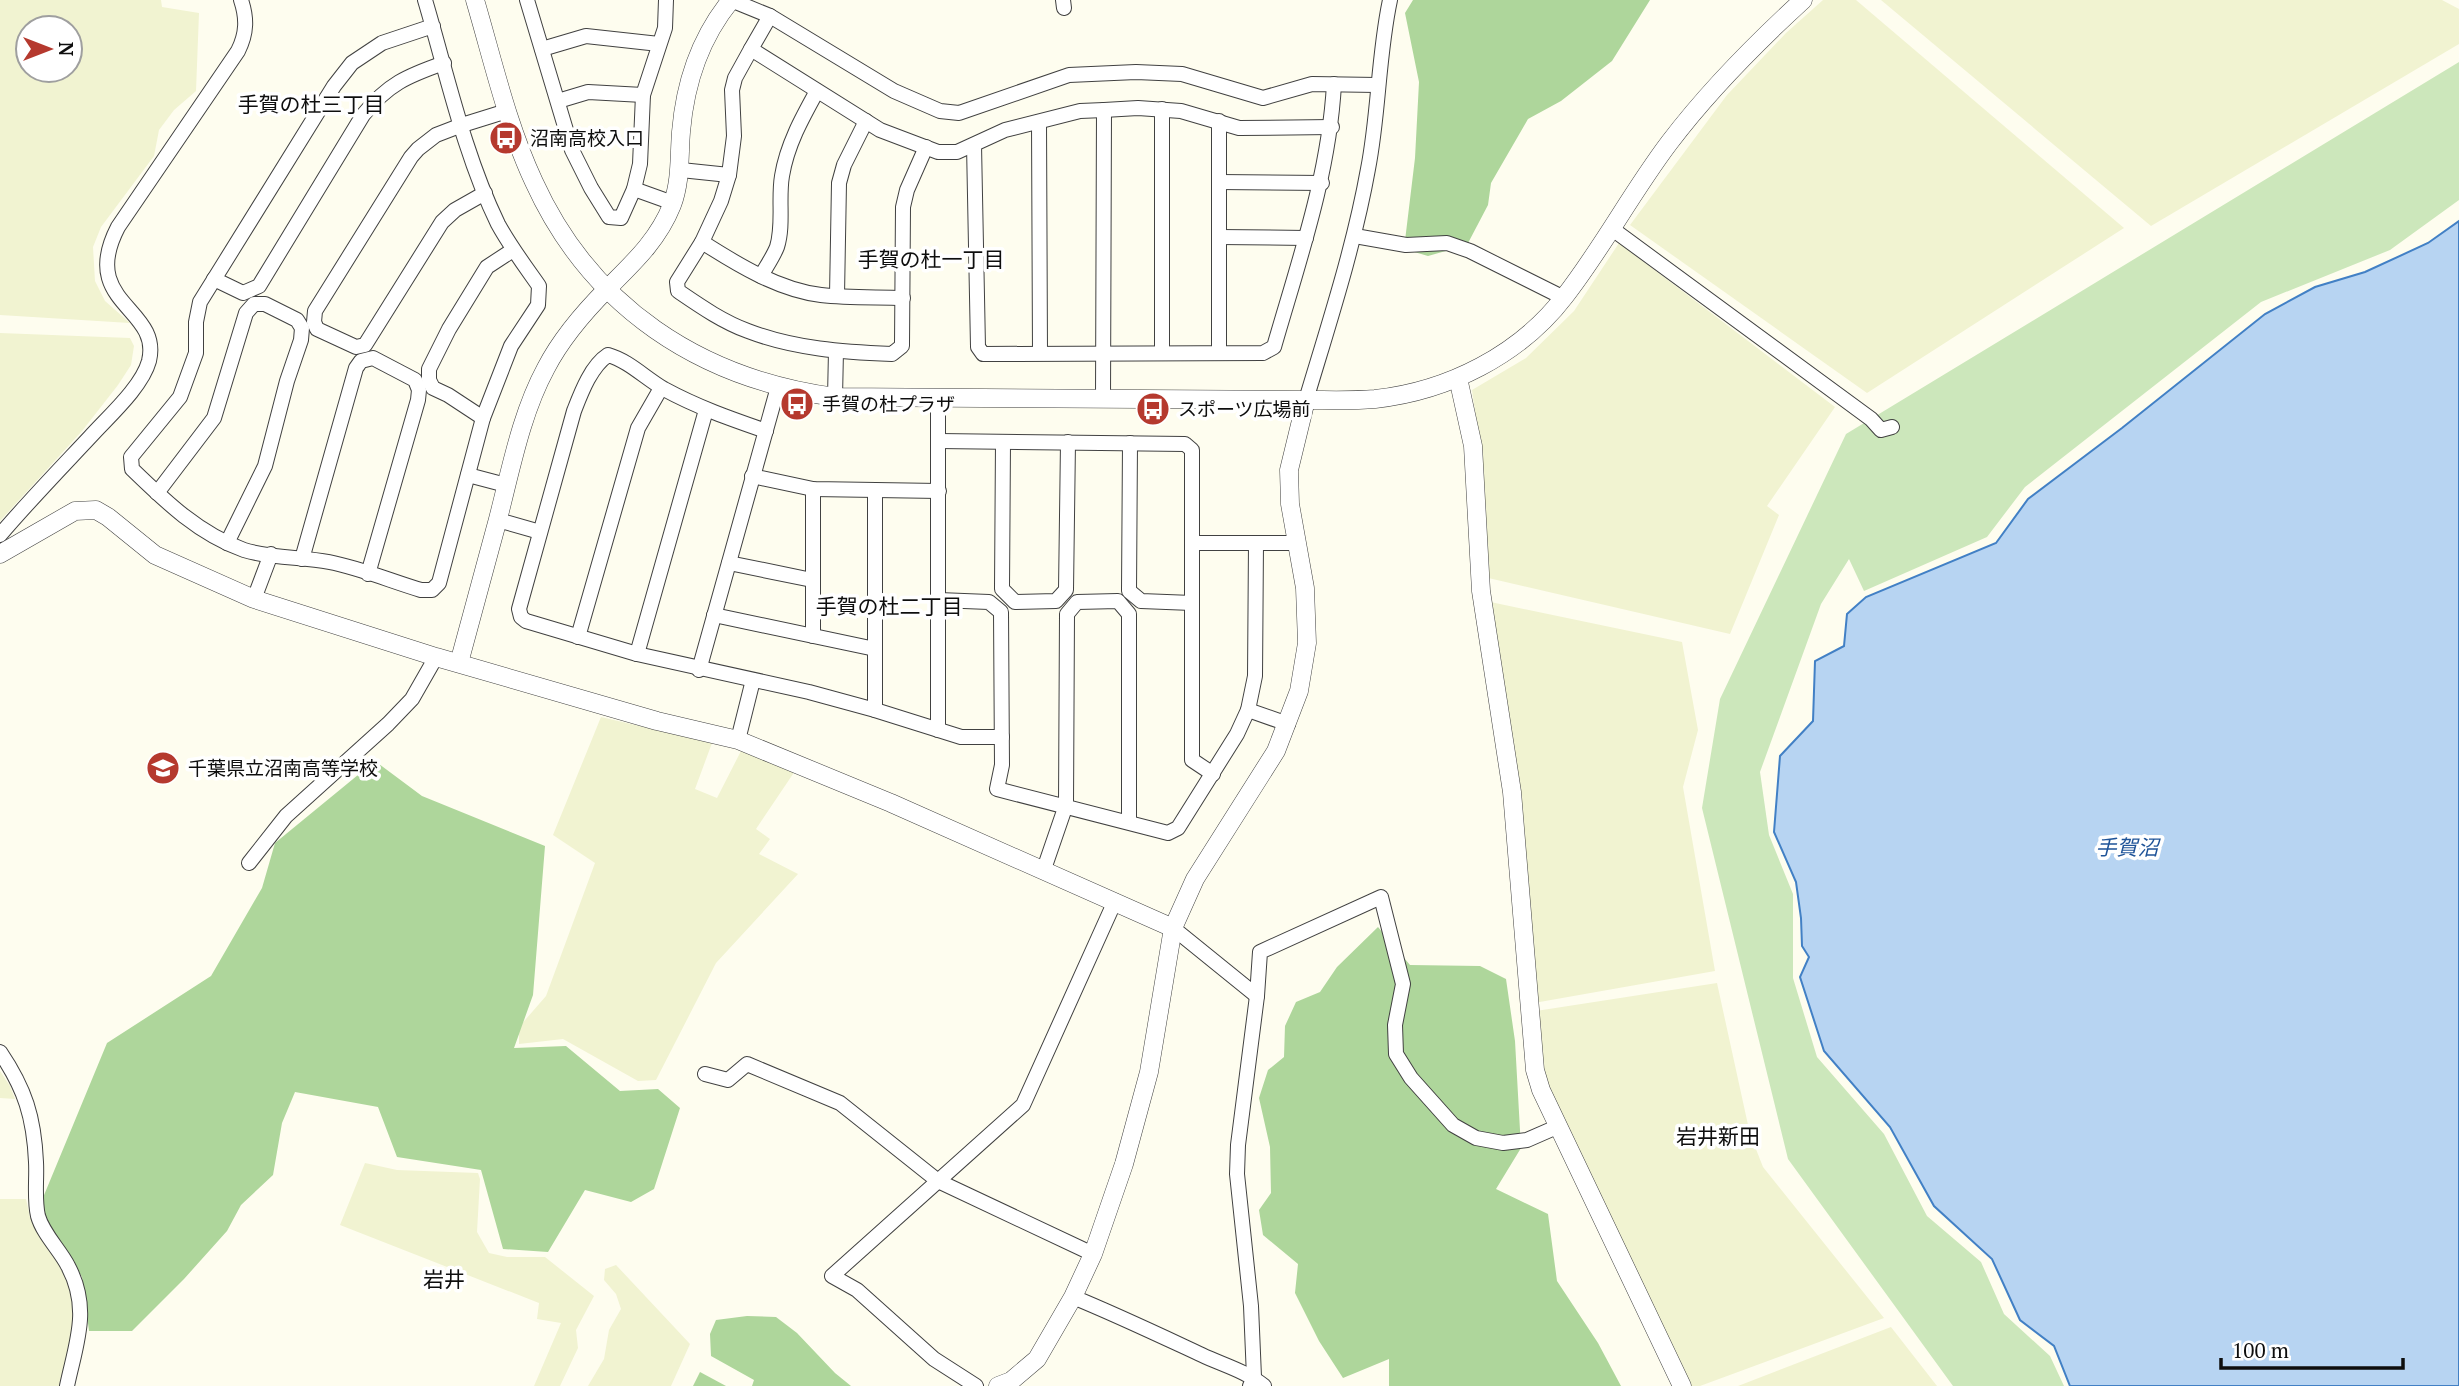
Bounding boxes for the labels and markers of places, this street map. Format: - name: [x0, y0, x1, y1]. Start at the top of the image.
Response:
- bus stop icon: 沼南高校入口: [487, 119, 525, 157]
- place label: 沼南高校入口: [530, 125, 644, 150]
- bus stop icon: 手賀の杜プラザ: [778, 385, 816, 423]
- bus stop icon: スポーツ広場前: [1134, 390, 1172, 428]
- place label: 手賀の杜プラザ: [822, 391, 955, 416]
- place label: スポーツ広場前: [1178, 396, 1311, 421]
- school or university icon: 千葉県立沼南高等学校: [144, 749, 182, 787]
- place label: 千葉県立沼南高等学校: [188, 755, 378, 780]

